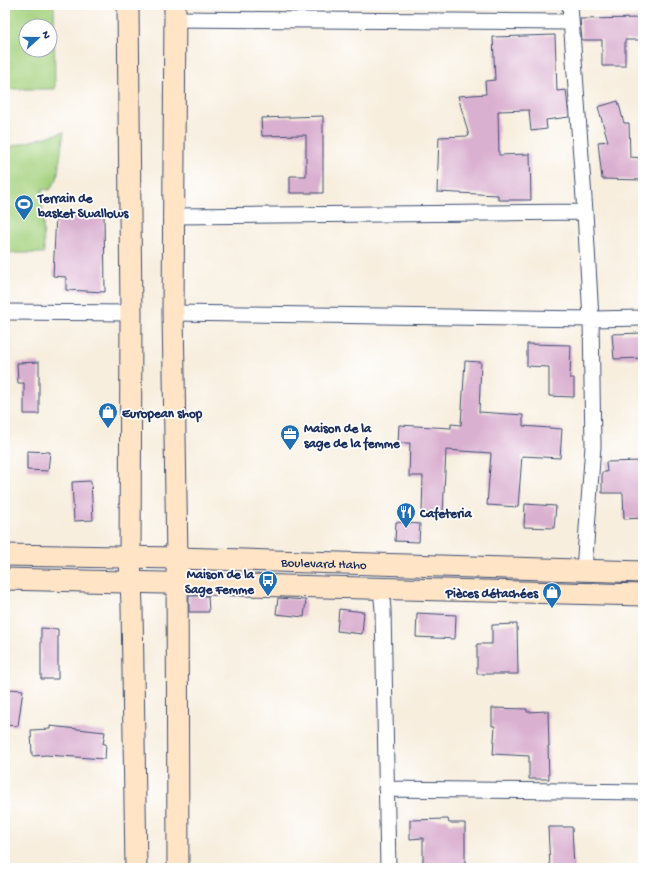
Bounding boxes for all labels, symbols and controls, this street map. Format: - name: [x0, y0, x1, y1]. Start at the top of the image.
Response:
- north arrow: [18, 18, 58, 58]
- text: N: [39, 30, 52, 41]
- place label: Terrain de basket Swallows: [37, 192, 130, 222]
- sports icon: Terrain de basket Swallows: [13, 193, 35, 221]
- shop icon: European shop: [97, 401, 119, 429]
- place label: European shop: [122, 407, 203, 423]
- place label: Maison de la sage de la femme: [304, 422, 401, 452]
- office icon: Maison de la sage de la femme: [279, 423, 301, 451]
- restaurant icon: Cafeteria: [395, 501, 417, 529]
- place label: Cafeteria: [419, 506, 472, 522]
- street label: Boulevard Haho: [280, 556, 367, 574]
- place label: Maison de la Sage Femme: [185, 568, 255, 598]
- bus stop icon: Maison de la Sage Femme: [257, 569, 279, 597]
- shop icon: Pièces détachées: [541, 581, 563, 609]
- place label: Pièces détachées: [445, 587, 539, 602]

